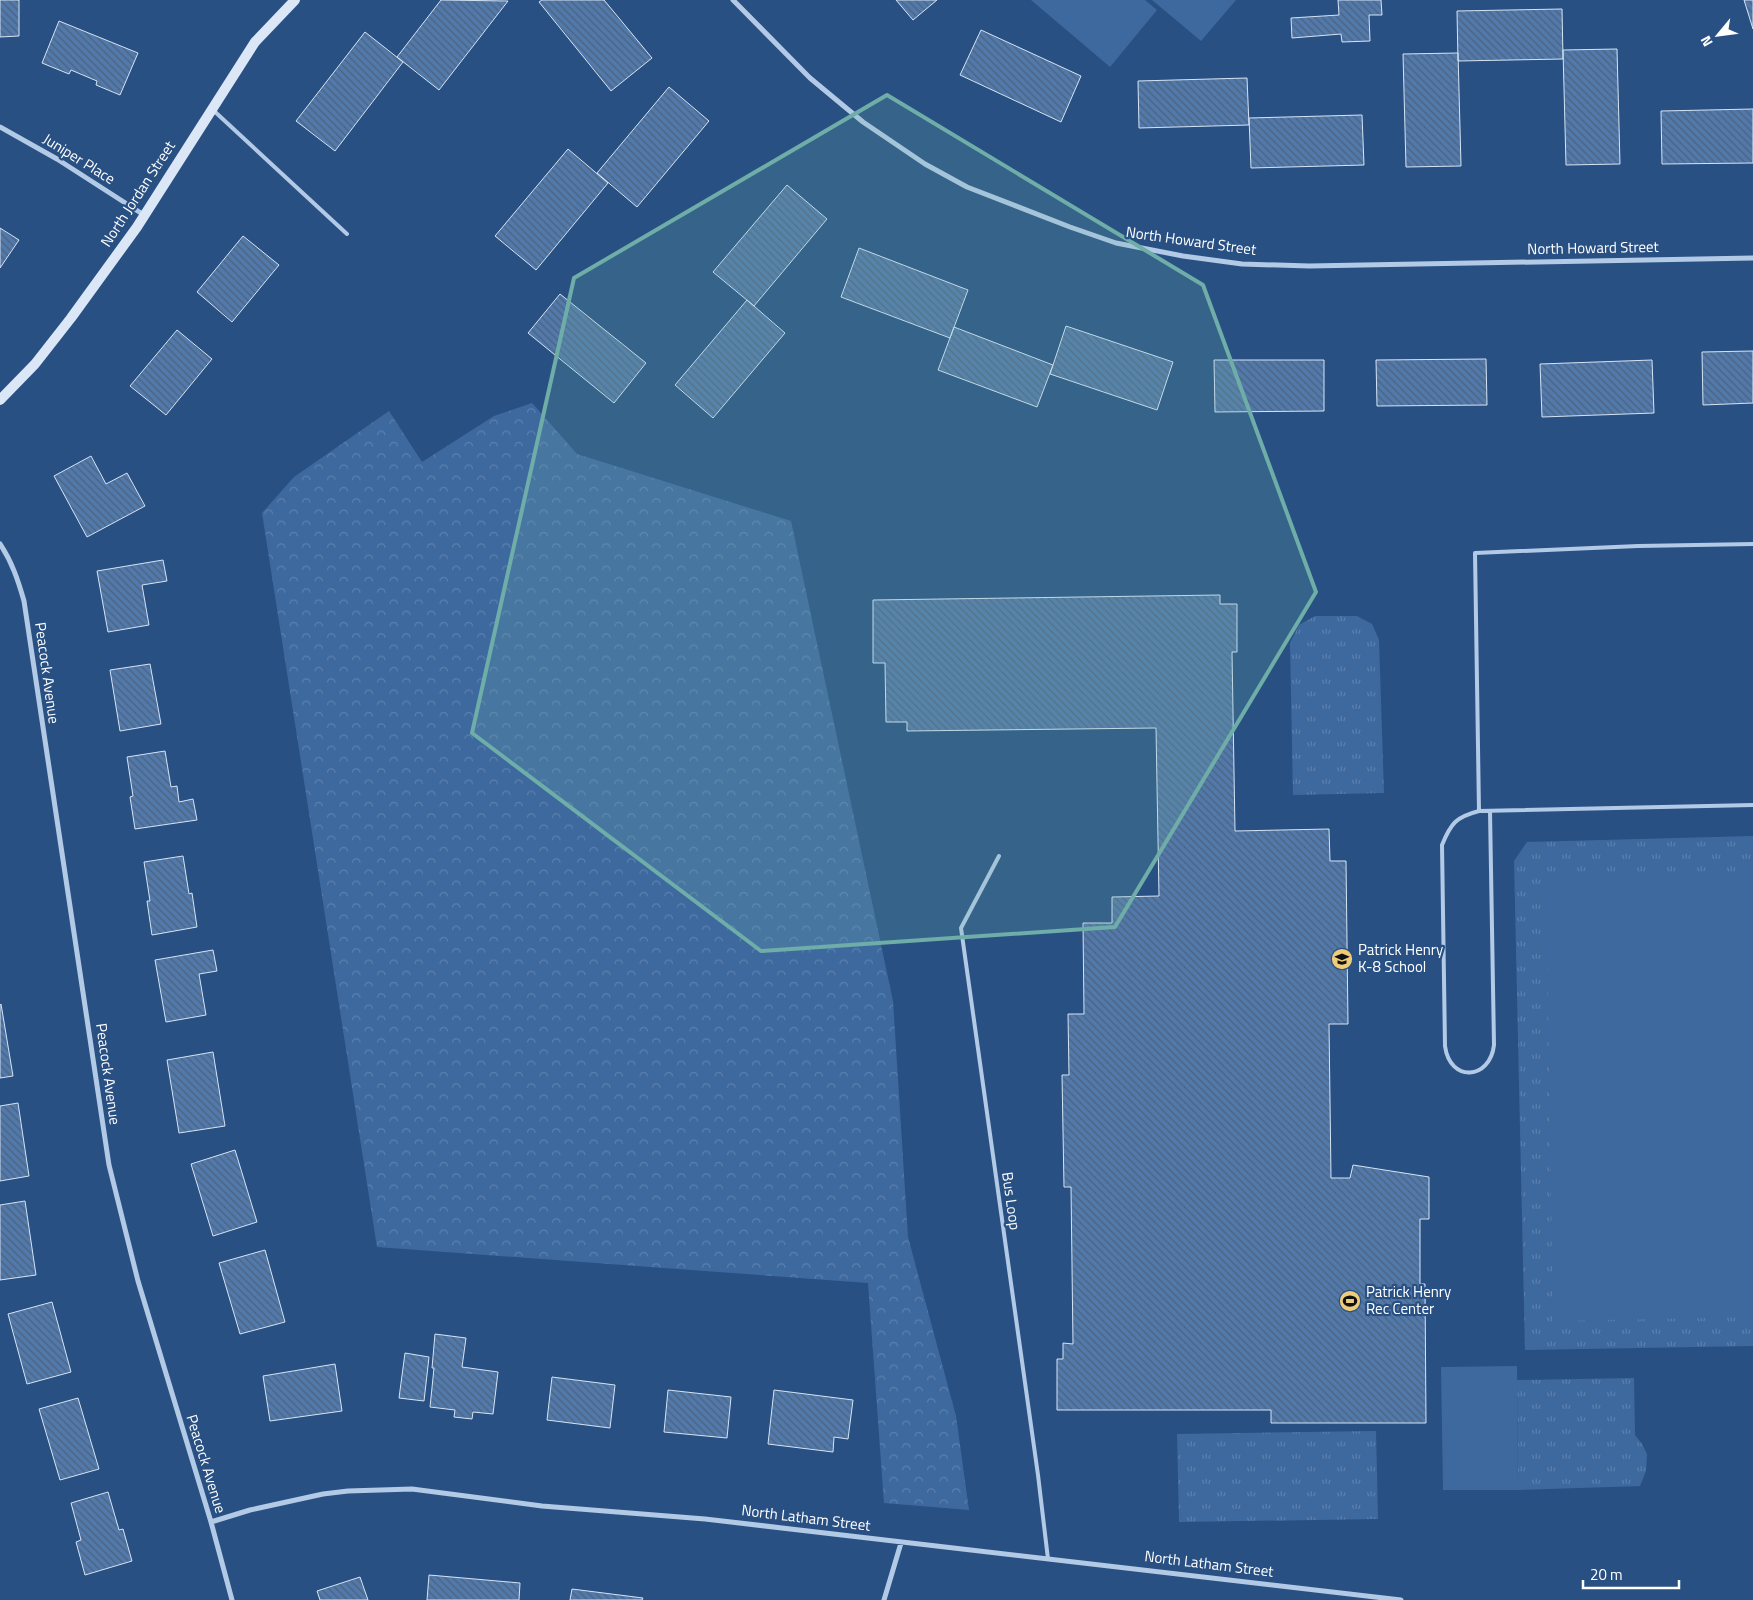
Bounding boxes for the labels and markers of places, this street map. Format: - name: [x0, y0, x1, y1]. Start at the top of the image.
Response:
- place label: Patrick Henry K-8 School: [1358, 938, 1443, 978]
- school or university icon: Patrick Henry K-8 School: [1330, 947, 1354, 971]
- place label: Patrick Henry Rec Center: [1366, 1280, 1451, 1320]
- sports icon: Patrick Henry Rec Center: [1338, 1289, 1362, 1313]

